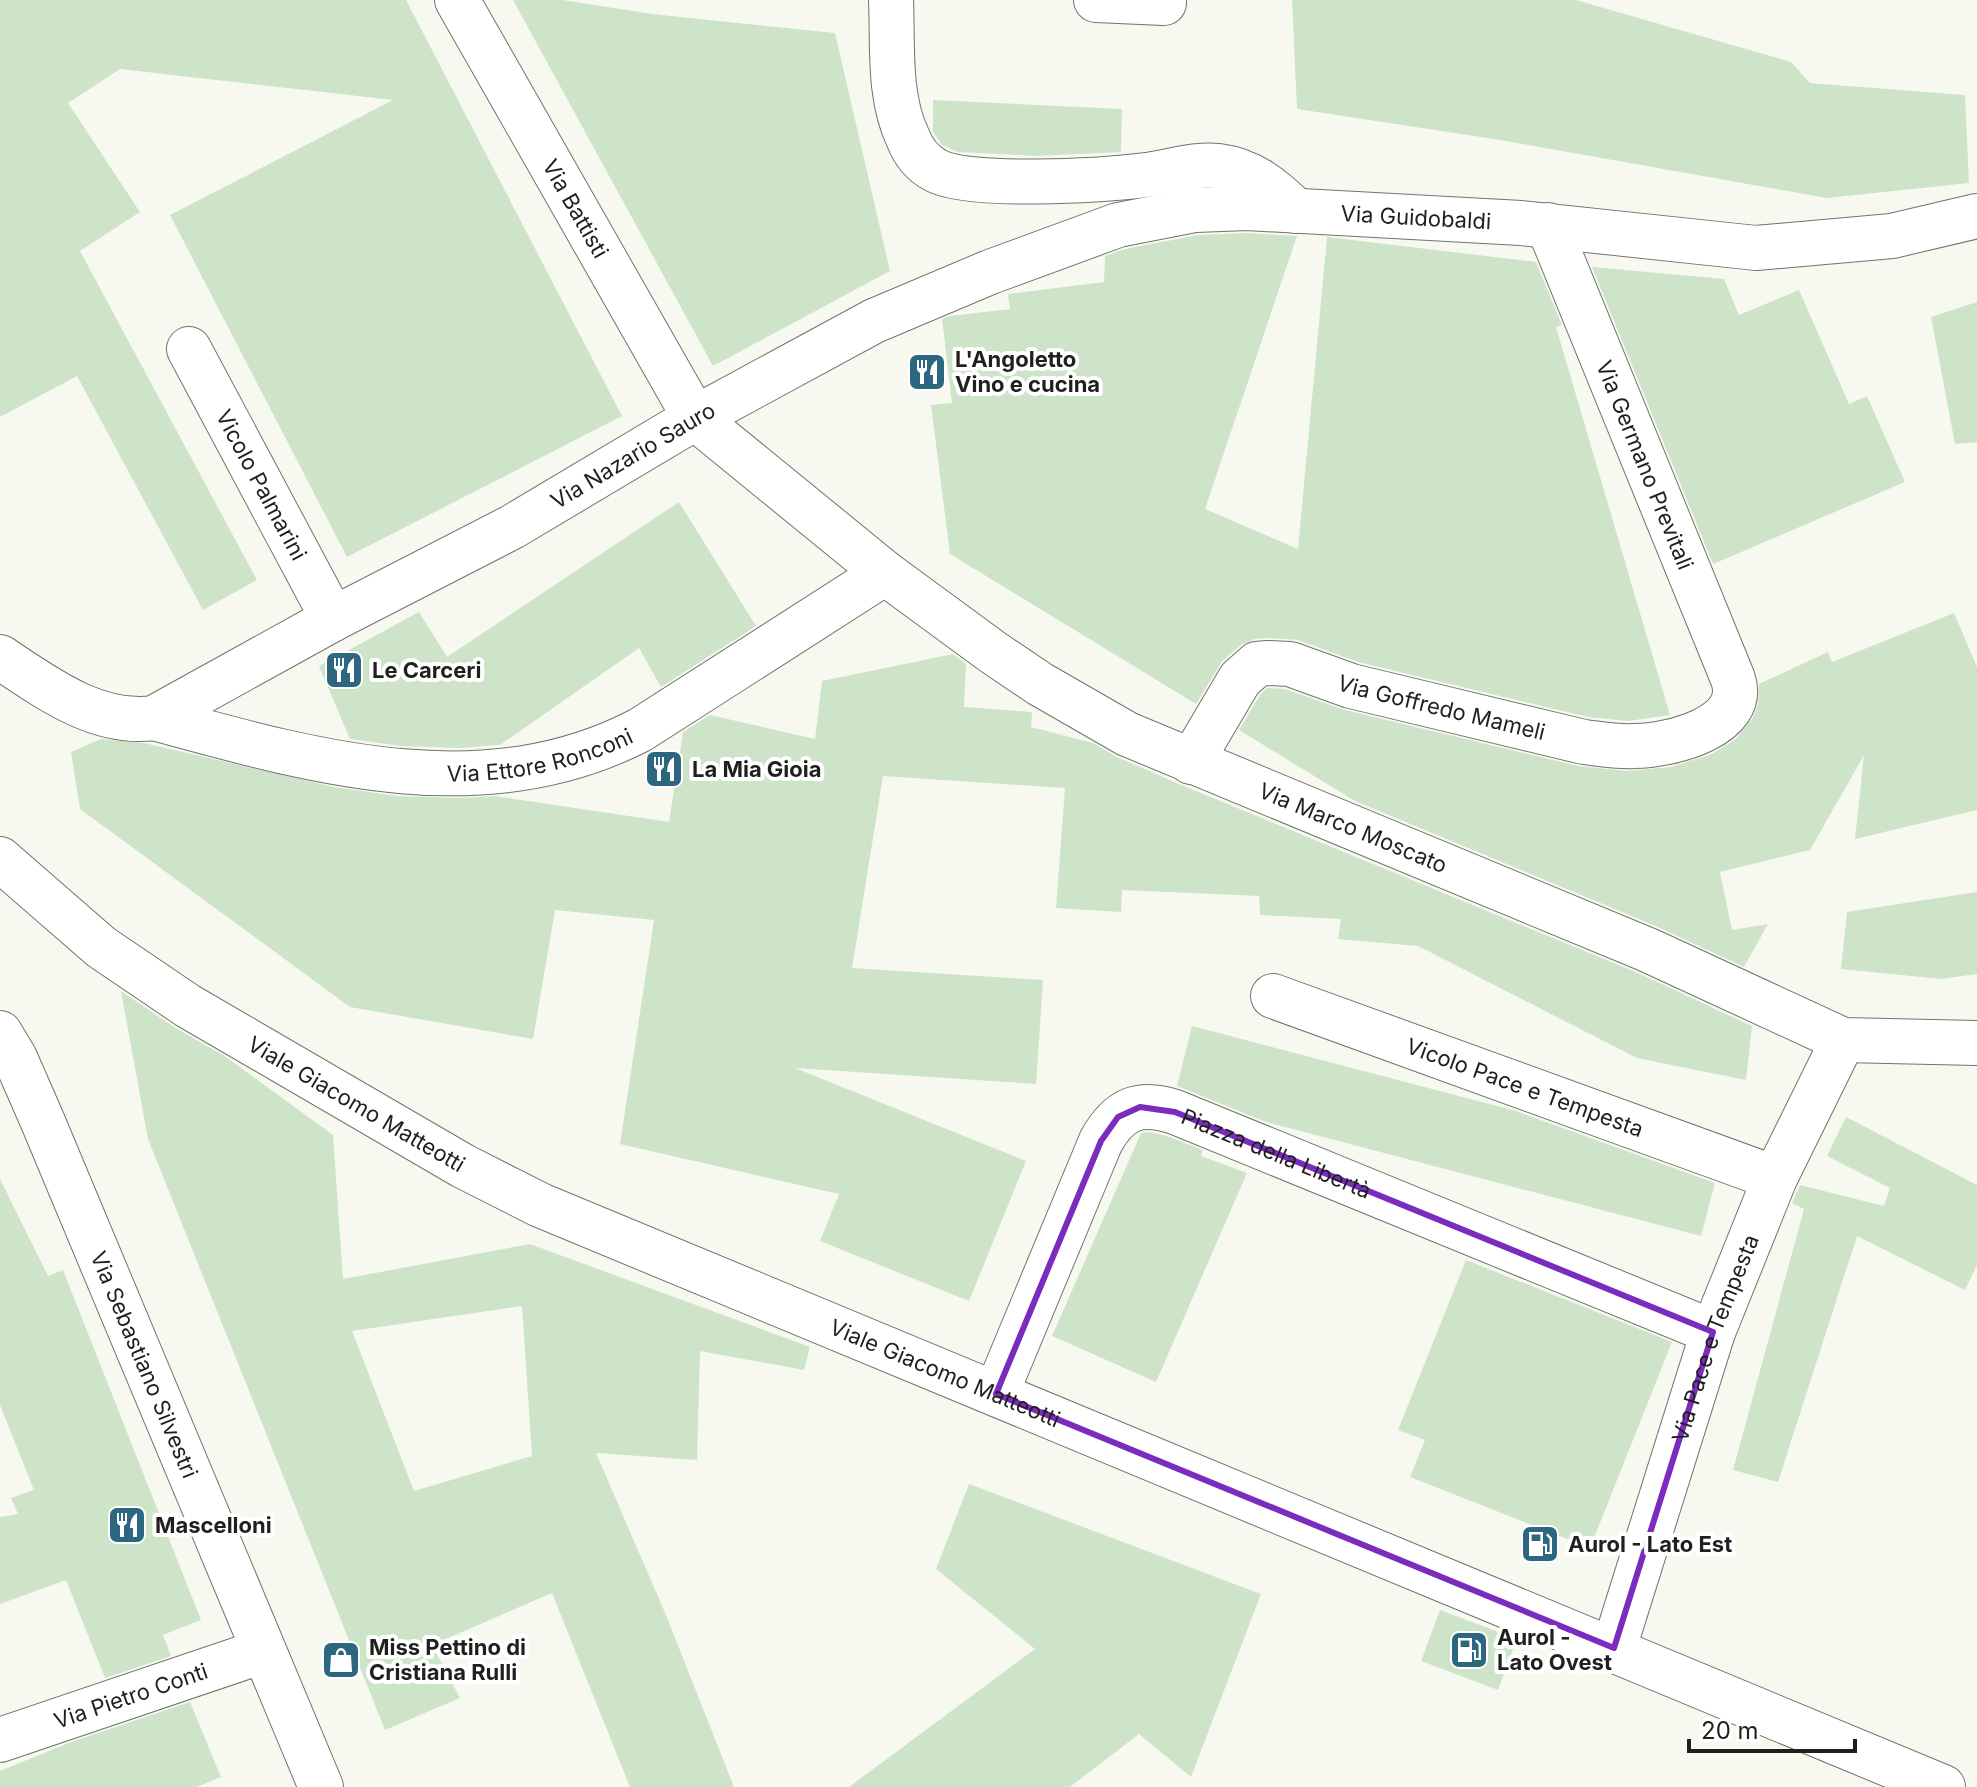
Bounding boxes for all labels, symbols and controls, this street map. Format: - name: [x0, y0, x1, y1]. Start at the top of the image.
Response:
- street label: Via Battisti: [537, 155, 614, 262]
- street label: Via Guidobaldi: [1340, 200, 1492, 234]
- place label: L'Angoletto Vino e cucina: [955, 346, 1100, 397]
- restaurant icon: L'Angoletto Vino e cucina: [906, 351, 948, 393]
- street label: Via Germano Previtali: [1591, 357, 1699, 573]
- street label: Via Nazario Sauro: [546, 397, 720, 514]
- street label: Vicolo Palmarini: [211, 405, 312, 565]
- restaurant icon: Le Carceri: [323, 649, 365, 691]
- place label: Le Carceri: [372, 657, 481, 683]
- street label: Via Goffredo Mameli: [1334, 669, 1548, 745]
- street label: Via Ettore Ronconi: [447, 723, 637, 786]
- restaurant icon: La Mia Gioia: [643, 748, 685, 790]
- place label: La Mia Gioia: [692, 756, 822, 782]
- street label: Via Marco Moscato: [1255, 777, 1451, 878]
- street label: Viale Giacomo Matteotti: [243, 1031, 470, 1177]
- street label: Vicolo Pace e Tempesta: [1403, 1032, 1647, 1142]
- street label: Piazza della Libertà: [1178, 1103, 1375, 1204]
- street label: Via Pace e Tempesta: [1666, 1231, 1764, 1445]
- street label: Via Sebastiano Silvestri: [85, 1247, 203, 1482]
- street label: Viale Giacomo Matteotti: [826, 1314, 1064, 1432]
- restaurant icon: Mascelloni: [106, 1504, 148, 1546]
- place label: Mascelloni: [155, 1512, 272, 1538]
- fuel station icon: Aurol - Lato Est: [1519, 1523, 1561, 1565]
- place label: Aurol - Lato Est: [1568, 1531, 1732, 1557]
- place label: Aurol - Lato Ovest: [1497, 1624, 1612, 1675]
- fuel station icon: Aurol - Lato Ovest: [1448, 1629, 1490, 1671]
- place label: Miss Pettino di Cristiana Rulli: [369, 1634, 526, 1685]
- shop icon: Miss Pettino di Cristiana Rulli: [320, 1639, 362, 1681]
- street label: Via Pietro Conti: [50, 1658, 211, 1734]
- scale bar: [1689, 1703, 1855, 1753]
- text: 20 m: [1701, 1716, 1759, 1745]

